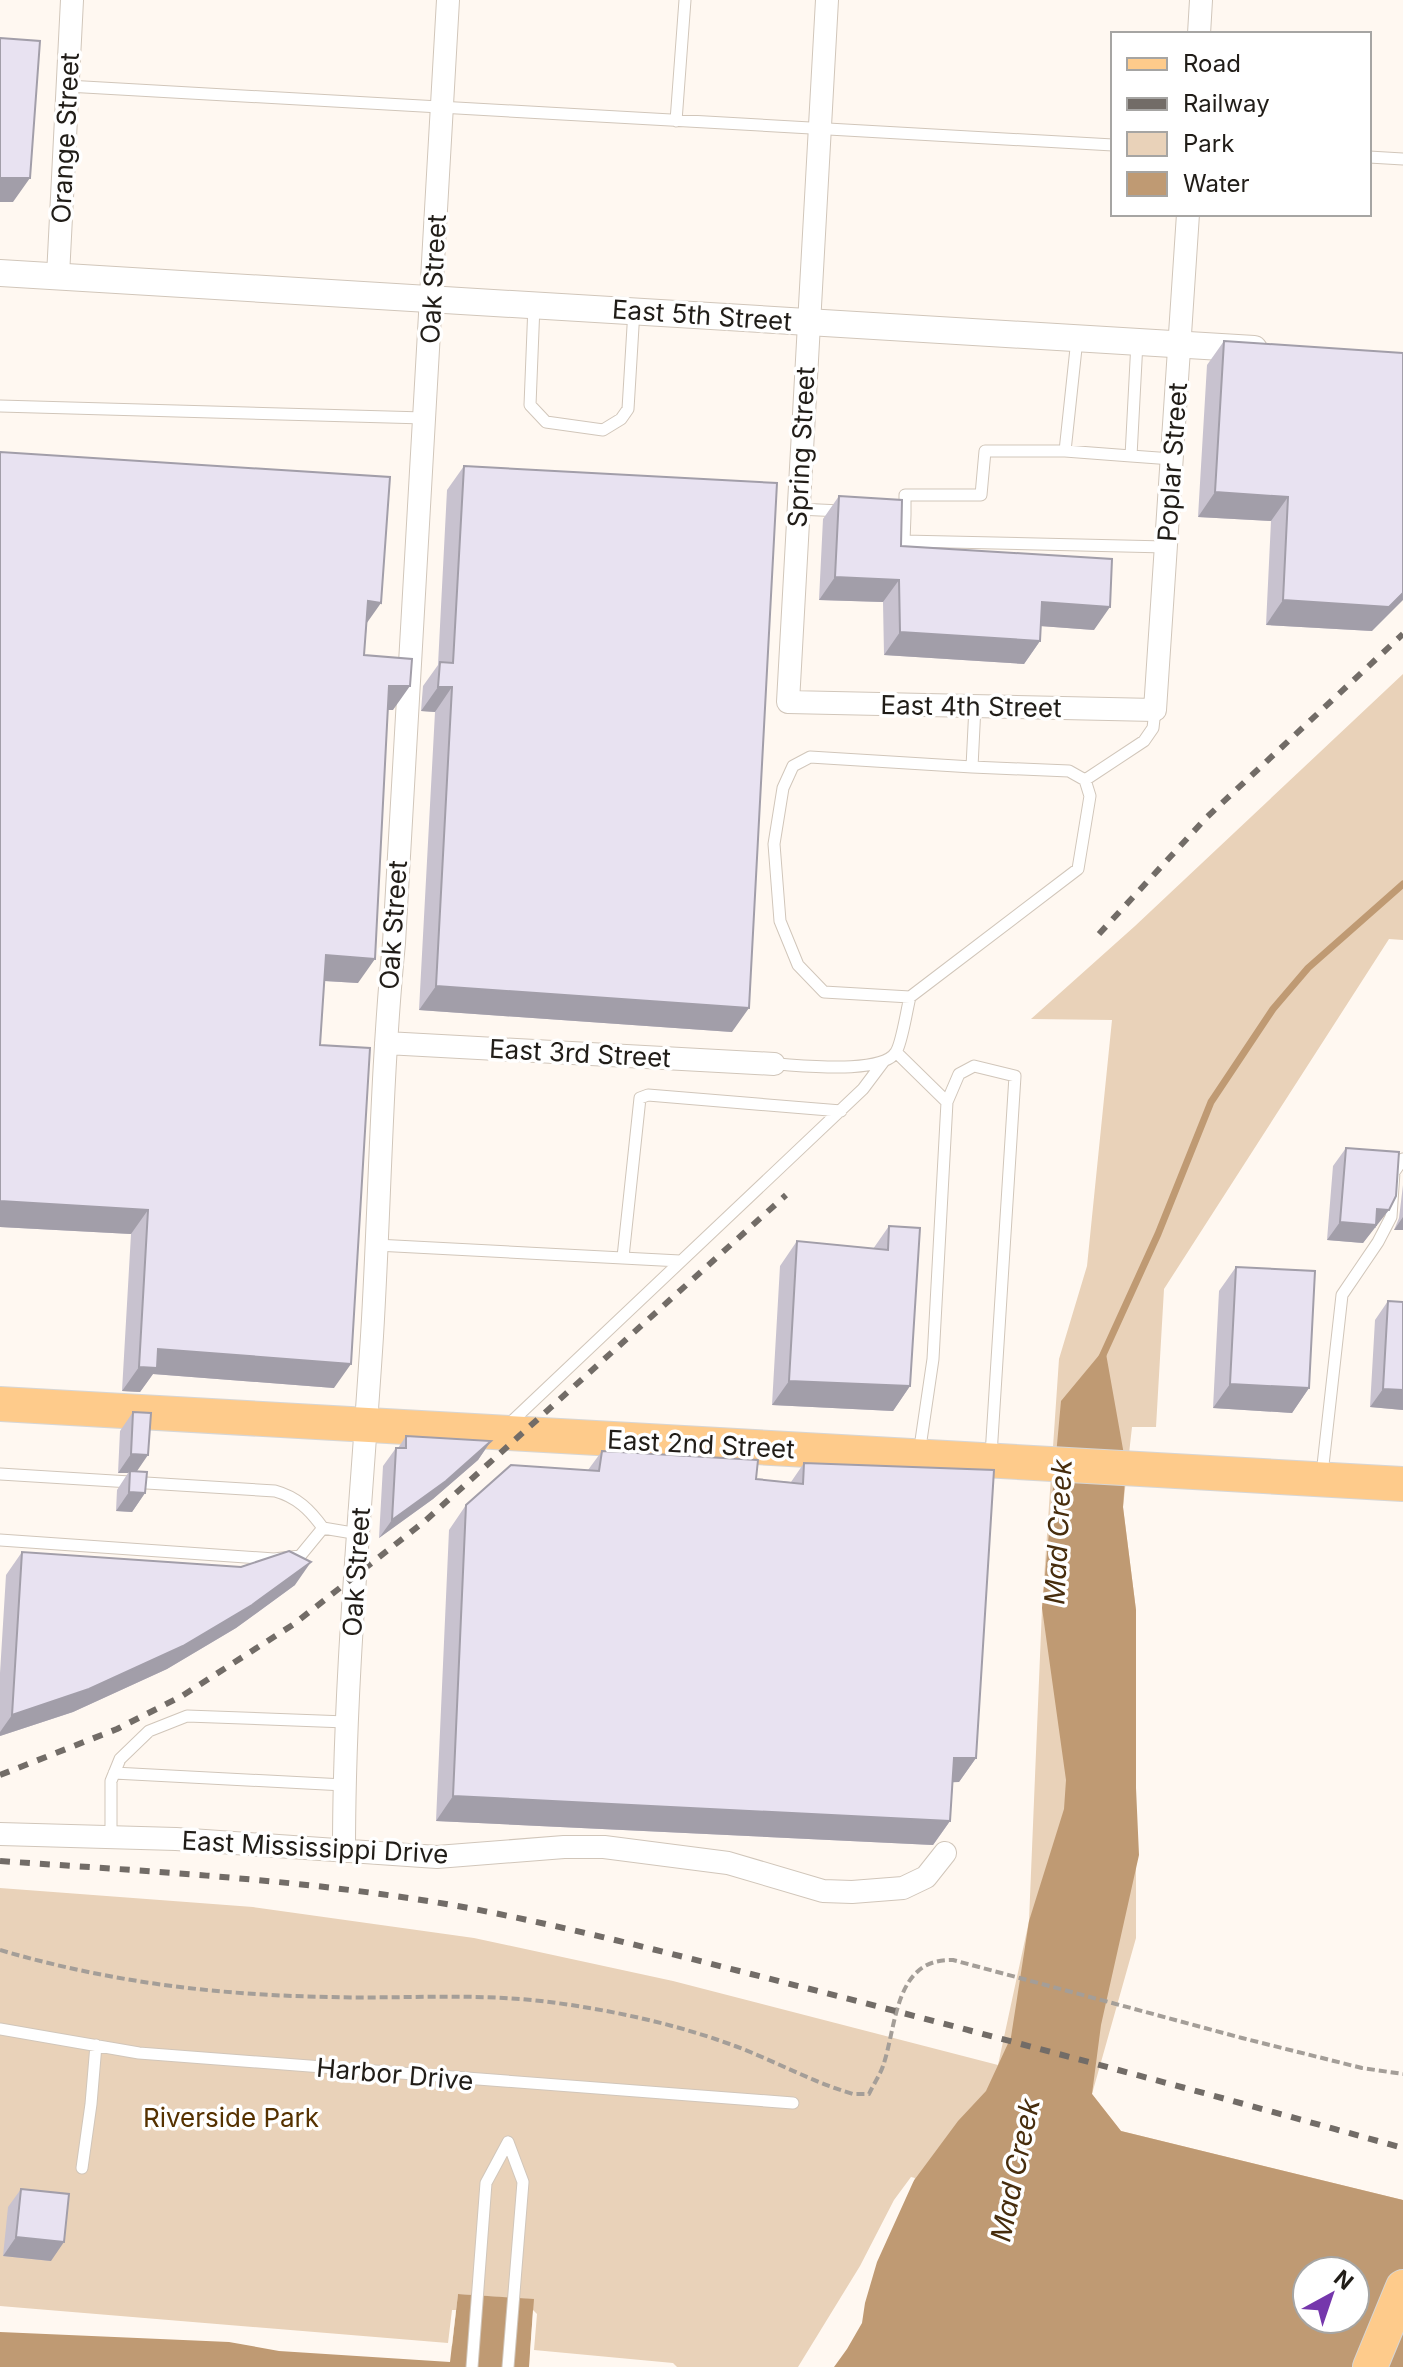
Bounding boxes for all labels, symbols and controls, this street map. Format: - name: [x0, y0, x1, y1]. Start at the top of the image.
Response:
- legend: [1111, 32, 1371, 216]
- text: Road: [1183, 49, 1241, 78]
- street label: Orange Street: [45, 52, 85, 224]
- text: Railway: [1183, 89, 1270, 118]
- text: Park: [1183, 129, 1234, 158]
- text: Water: [1183, 169, 1250, 198]
- street label: Oak Street: [414, 214, 452, 344]
- street label: East 5th Street: [611, 293, 793, 337]
- street label: Spring Street: [781, 366, 821, 528]
- street label: Poplar Street: [1151, 381, 1193, 543]
- street label: East 4th Street: [880, 689, 1062, 723]
- street label: Oak Street: [373, 859, 413, 991]
- street label: East 3rd Street: [488, 1033, 672, 1073]
- street label: East 2nd Street: [607, 1424, 795, 1464]
- water label: Mad Creek: [1037, 1458, 1079, 1606]
- street label: Oak Street: [336, 1506, 376, 1638]
- street label: East Mississippi Drive: [181, 1825, 449, 1869]
- street label: Harbor Drive: [315, 2052, 475, 2096]
- water label: Mad Creek: [983, 2095, 1047, 2245]
- park label: Riverside Park: [143, 2102, 319, 2133]
- north arrow: [1291, 2255, 1371, 2335]
- text: N: [1329, 2264, 1359, 2295]

